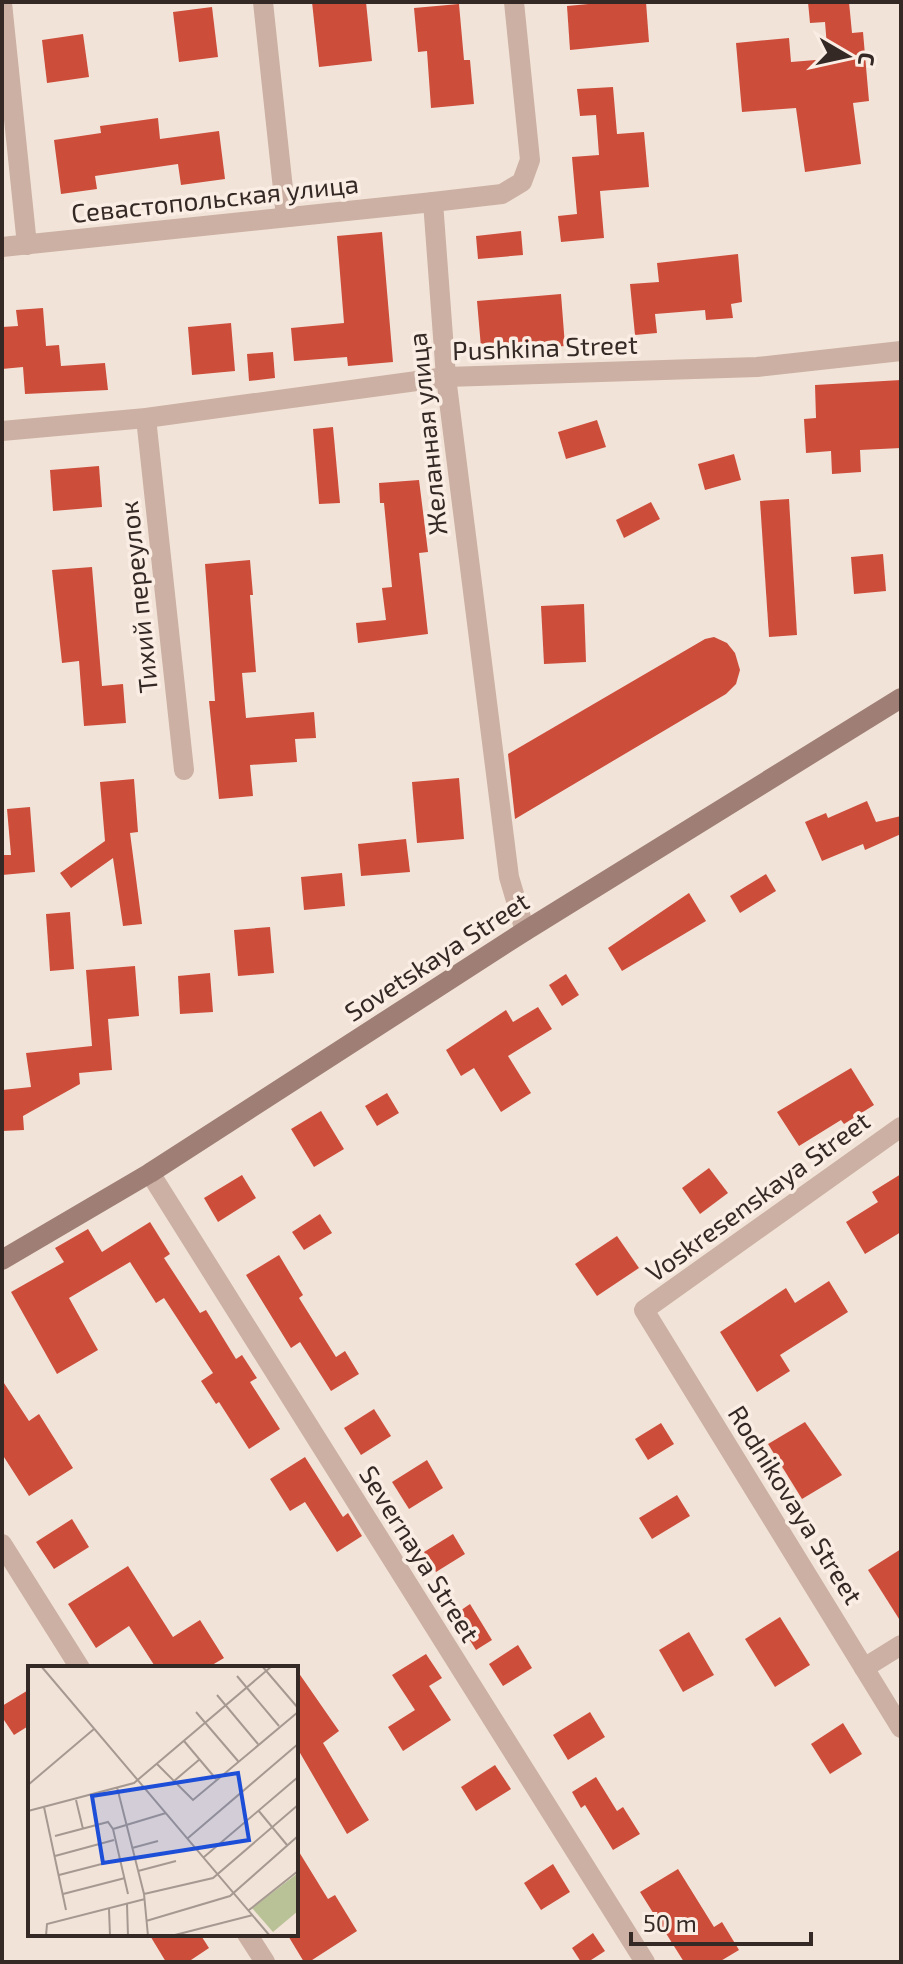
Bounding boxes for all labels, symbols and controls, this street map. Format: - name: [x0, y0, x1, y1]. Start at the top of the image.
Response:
- north arrow: [807, 16, 887, 96]
- text: С: [854, 51, 882, 68]
- street label: Севастопольская улица: [70, 167, 360, 229]
- street label: Pushkina Street: [452, 328, 638, 365]
- street label: Желанная улица: [400, 331, 454, 537]
- street label: Тихий переулок: [112, 500, 164, 695]
- street label: Sovetskaya Street: [338, 885, 534, 1027]
- street label: Voskresenskaya Street: [639, 1104, 875, 1287]
- street label: Rodnikovaya Street: [723, 1399, 870, 1609]
- street label: Severnaya Street: [354, 1459, 487, 1647]
- inset map: [28, 1666, 298, 1936]
- scale bar: [631, 1896, 811, 1946]
- text: 50 m: [643, 1908, 697, 1937]

